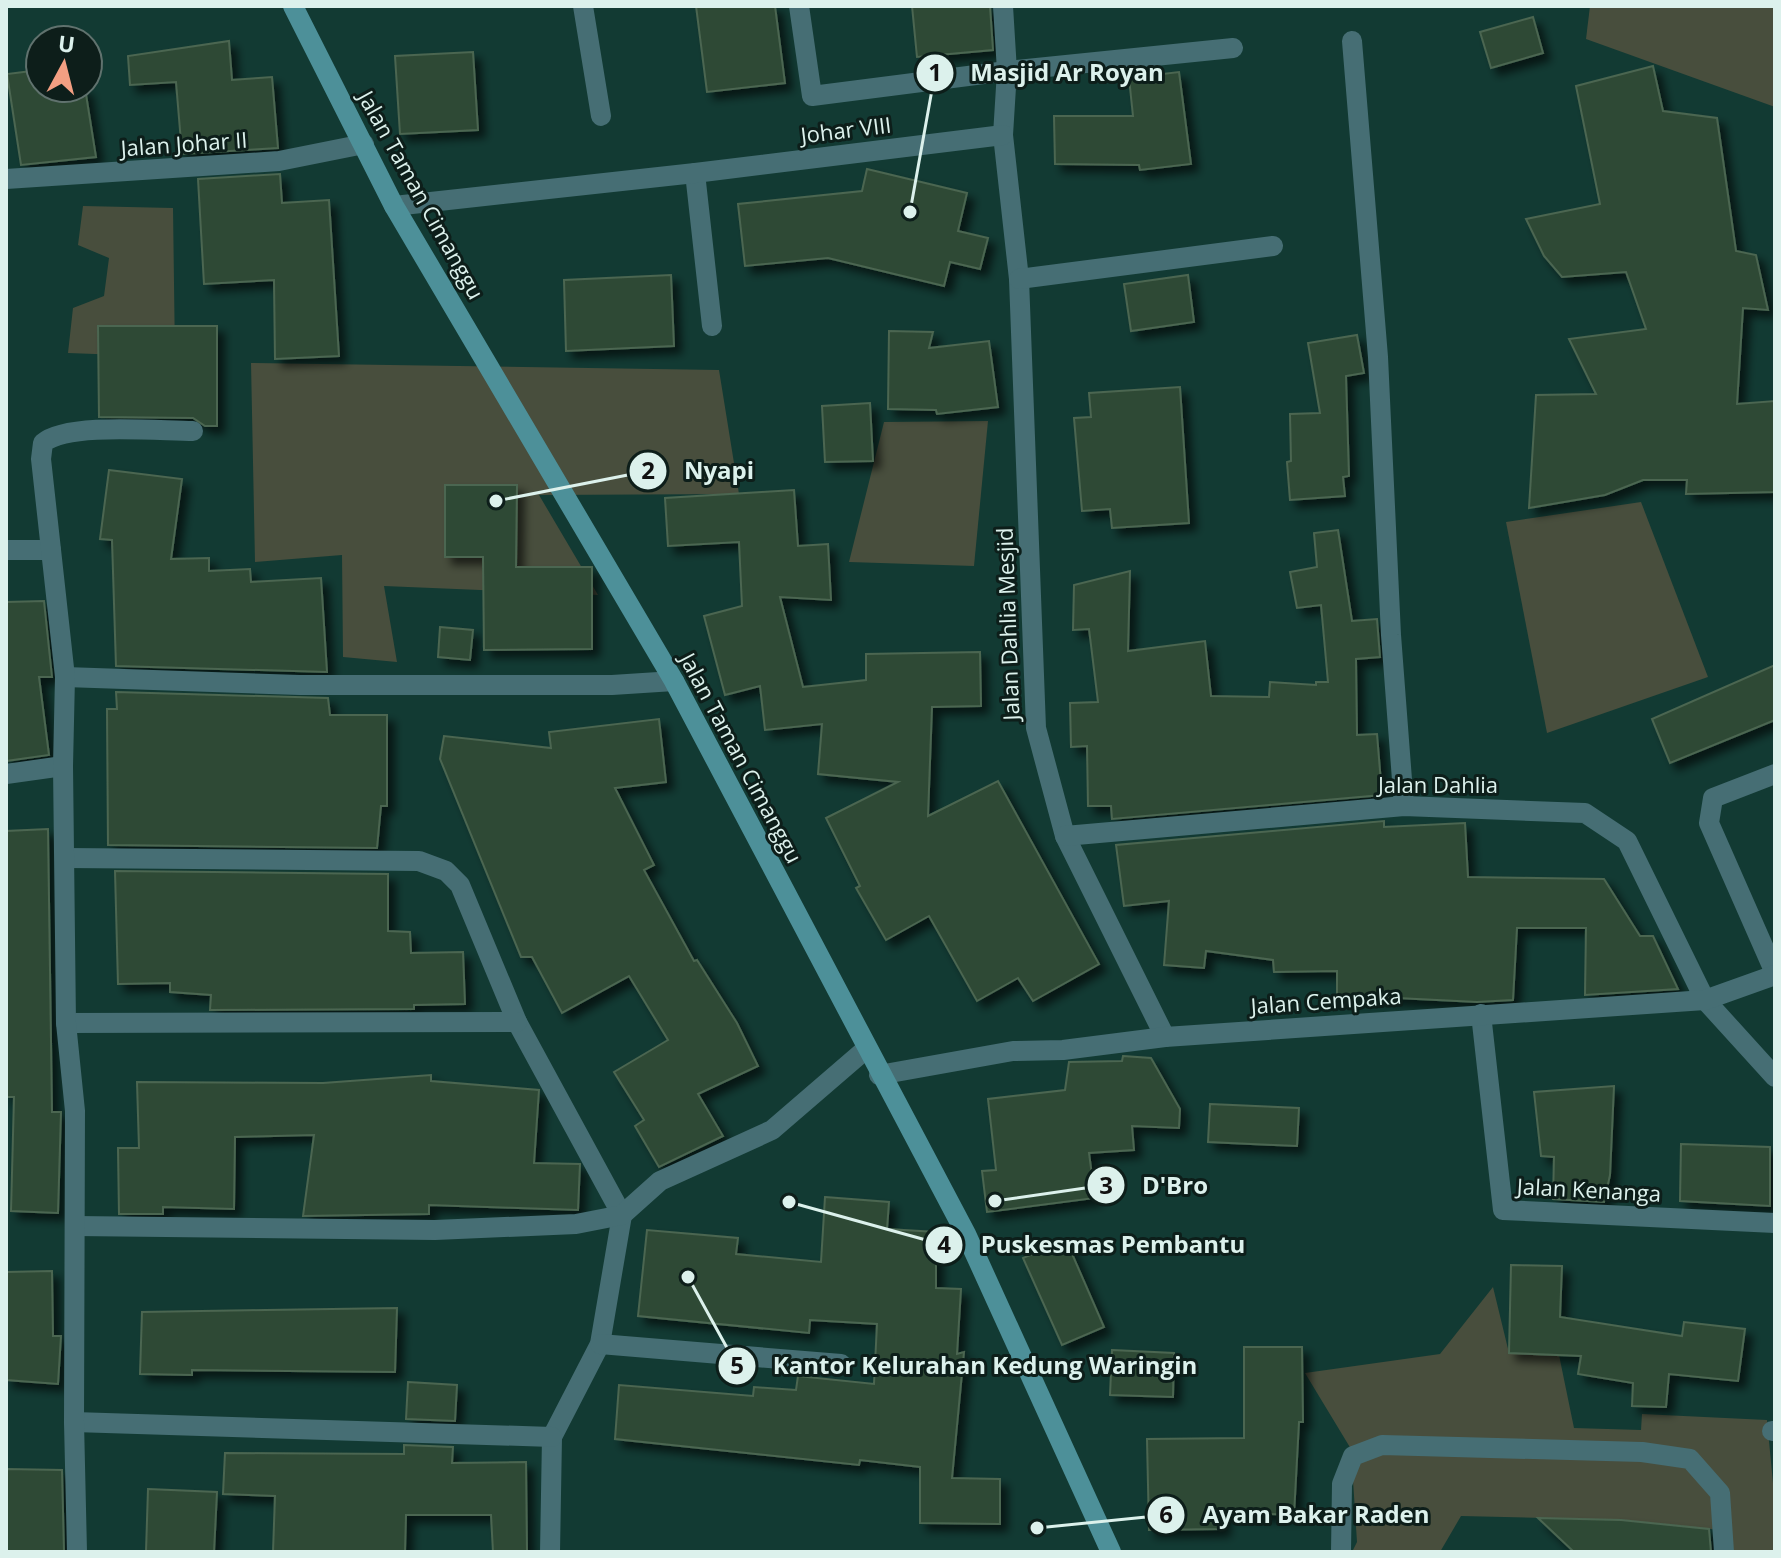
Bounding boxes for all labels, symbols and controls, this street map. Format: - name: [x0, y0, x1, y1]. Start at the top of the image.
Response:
- north arrow: [24, 24, 104, 104]
- text: U: [56, 27, 77, 59]
- callout: Masjid Ar Royan: [915, 49, 1180, 97]
- text: 1: [928, 55, 942, 88]
- text: Masjid Ar Royan: [970, 55, 1164, 88]
- street label: Jalan Taman Cimanggu: [351, 83, 492, 304]
- street label: Johar VIII: [797, 109, 893, 150]
- street label: Jalan Johar II: [118, 124, 248, 163]
- callout: Nyapi: [628, 447, 770, 495]
- text: 2: [641, 453, 655, 486]
- text: Nyapi: [684, 453, 754, 486]
- street label: Jalan Dahlia Mesjid: [989, 527, 1025, 723]
- street label: Jalan Taman Cimanggu: [673, 645, 810, 868]
- street label: Jalan Dahlia: [1376, 769, 1498, 799]
- street label: Jalan Cempaka: [1247, 980, 1402, 1020]
- callout: D'Bro: [1086, 1161, 1224, 1209]
- text: 3: [1099, 1168, 1113, 1201]
- text: D'Bro: [1142, 1168, 1208, 1201]
- street label: Jalan Kenanga: [1514, 1170, 1662, 1208]
- callout: Puskesmas Pembantu: [924, 1221, 1261, 1269]
- text: 4: [937, 1227, 951, 1260]
- text: Puskesmas Pembantu: [981, 1227, 1245, 1260]
- callout: Kantor Kelurahan Kedung Waringin: [717, 1342, 1213, 1390]
- text: 5: [730, 1348, 744, 1381]
- text: Kantor Kelurahan Kedung Waringin: [773, 1348, 1197, 1381]
- callout: Ayam Bakar Raden: [1146, 1491, 1445, 1539]
- text: 6: [1159, 1497, 1173, 1530]
- text: Ayam Bakar Raden: [1202, 1497, 1430, 1530]

